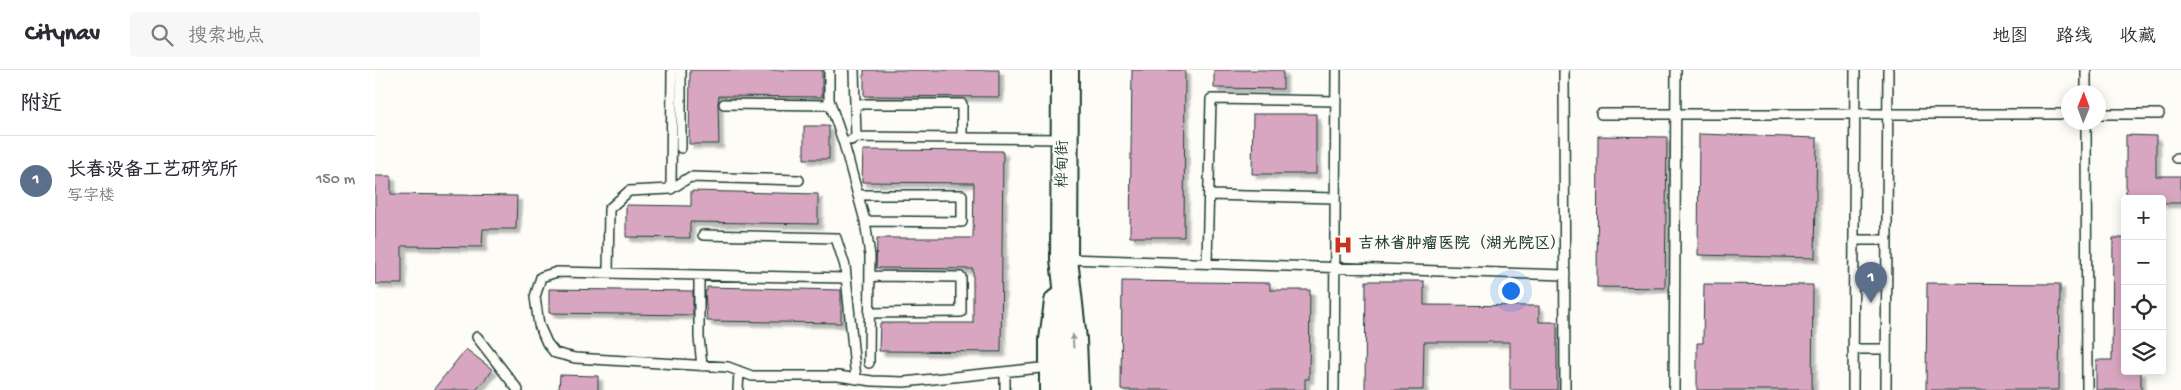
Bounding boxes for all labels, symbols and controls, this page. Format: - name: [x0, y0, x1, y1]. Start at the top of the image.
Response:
- search box: [130, 12, 480, 57]
- text: Citynav: [25, 20, 100, 49]
- icon: search: [148, 21, 176, 49]
- text: 搜索地点: [188, 26, 264, 49]
- text: 地图: [1992, 27, 2028, 48]
- text: 路线: [2056, 27, 2092, 48]
- text: 收藏: [2120, 27, 2156, 48]
- north arrow: [2061, 85, 2106, 130]
- text: 附近: [20, 93, 62, 118]
- street label: 桦甸街: [1053, 140, 1074, 188]
- text: 长春设备工艺研究所: [67, 160, 238, 183]
- text: 1: [33, 171, 39, 190]
- text: 150 m: [316, 171, 355, 190]
- text: 写字楼: [67, 188, 115, 207]
- map controls: [2121, 195, 2166, 375]
- button: +: [2121, 195, 2166, 240]
- hospital icon: 吉林省肿瘤医院（湖光院区）: [1332, 234, 1354, 256]
- place label: 吉林省肿瘤医院（湖光院区）: [1358, 234, 1566, 255]
- button: −: [2121, 240, 2166, 285]
- pin: 1: [1855, 262, 1887, 303]
- your location: [1498, 278, 1524, 304]
- button: locate: [2121, 285, 2166, 330]
- button: layers: [2121, 330, 2166, 375]
- one-way arrow: [1068, 333, 1076, 349]

